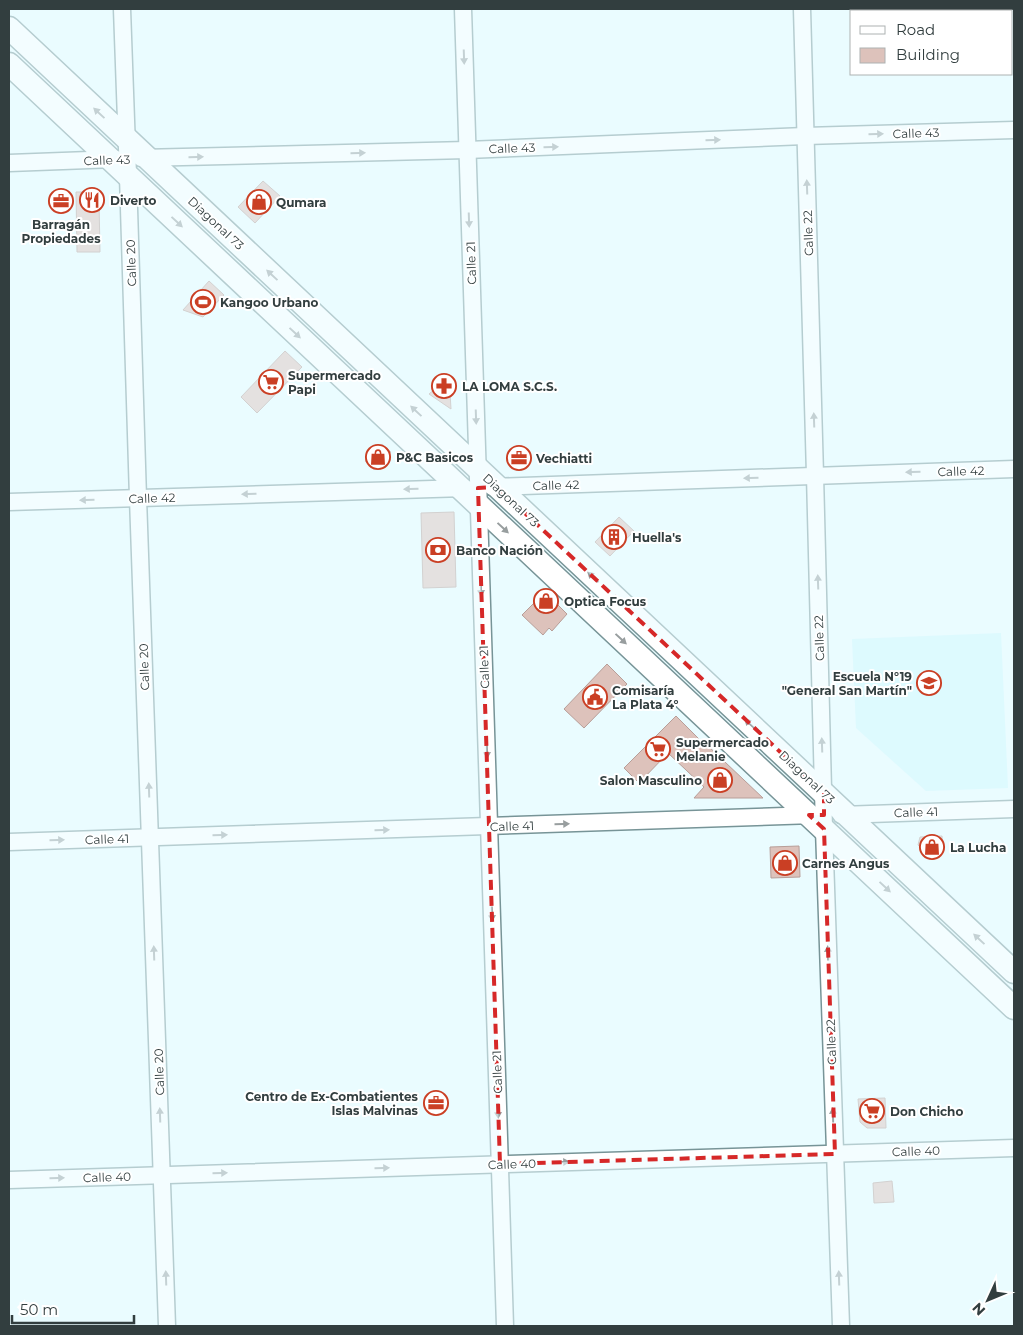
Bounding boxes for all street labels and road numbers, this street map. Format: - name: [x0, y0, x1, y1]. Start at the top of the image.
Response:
- street label: Calle 43: [892, 125, 940, 141]
- street label: Calle 43: [488, 140, 536, 156]
- street label: Calle 43: [83, 152, 131, 168]
- street label: Diagonal 73: [185, 193, 247, 253]
- street label: Calle 22: [800, 210, 816, 256]
- street label: Calle 20: [123, 239, 139, 287]
- street label: Calle 21: [463, 241, 479, 285]
- street label: Calle 42: [937, 463, 985, 479]
- street label: Diagonal 73: [480, 470, 542, 530]
- street label: Calle 42: [532, 477, 580, 493]
- street label: Calle 42: [128, 490, 176, 506]
- street label: Calle 22: [811, 615, 827, 661]
- street label: Calle 20: [136, 643, 152, 691]
- street label: Calle 21: [476, 645, 492, 689]
- street label: Diagonal 73: [776, 747, 838, 807]
- street label: Calle 41: [894, 804, 938, 820]
- street label: Calle 41: [490, 818, 534, 834]
- street label: Calle 41: [85, 831, 129, 847]
- street label: Calle 22: [823, 1019, 839, 1065]
- street label: Calle 20: [151, 1048, 167, 1096]
- street label: Calle 21: [489, 1050, 505, 1094]
- street label: Calle 40: [892, 1143, 940, 1159]
- street label: Calle 40: [488, 1156, 536, 1172]
- street label: Calle 40: [83, 1169, 131, 1185]

